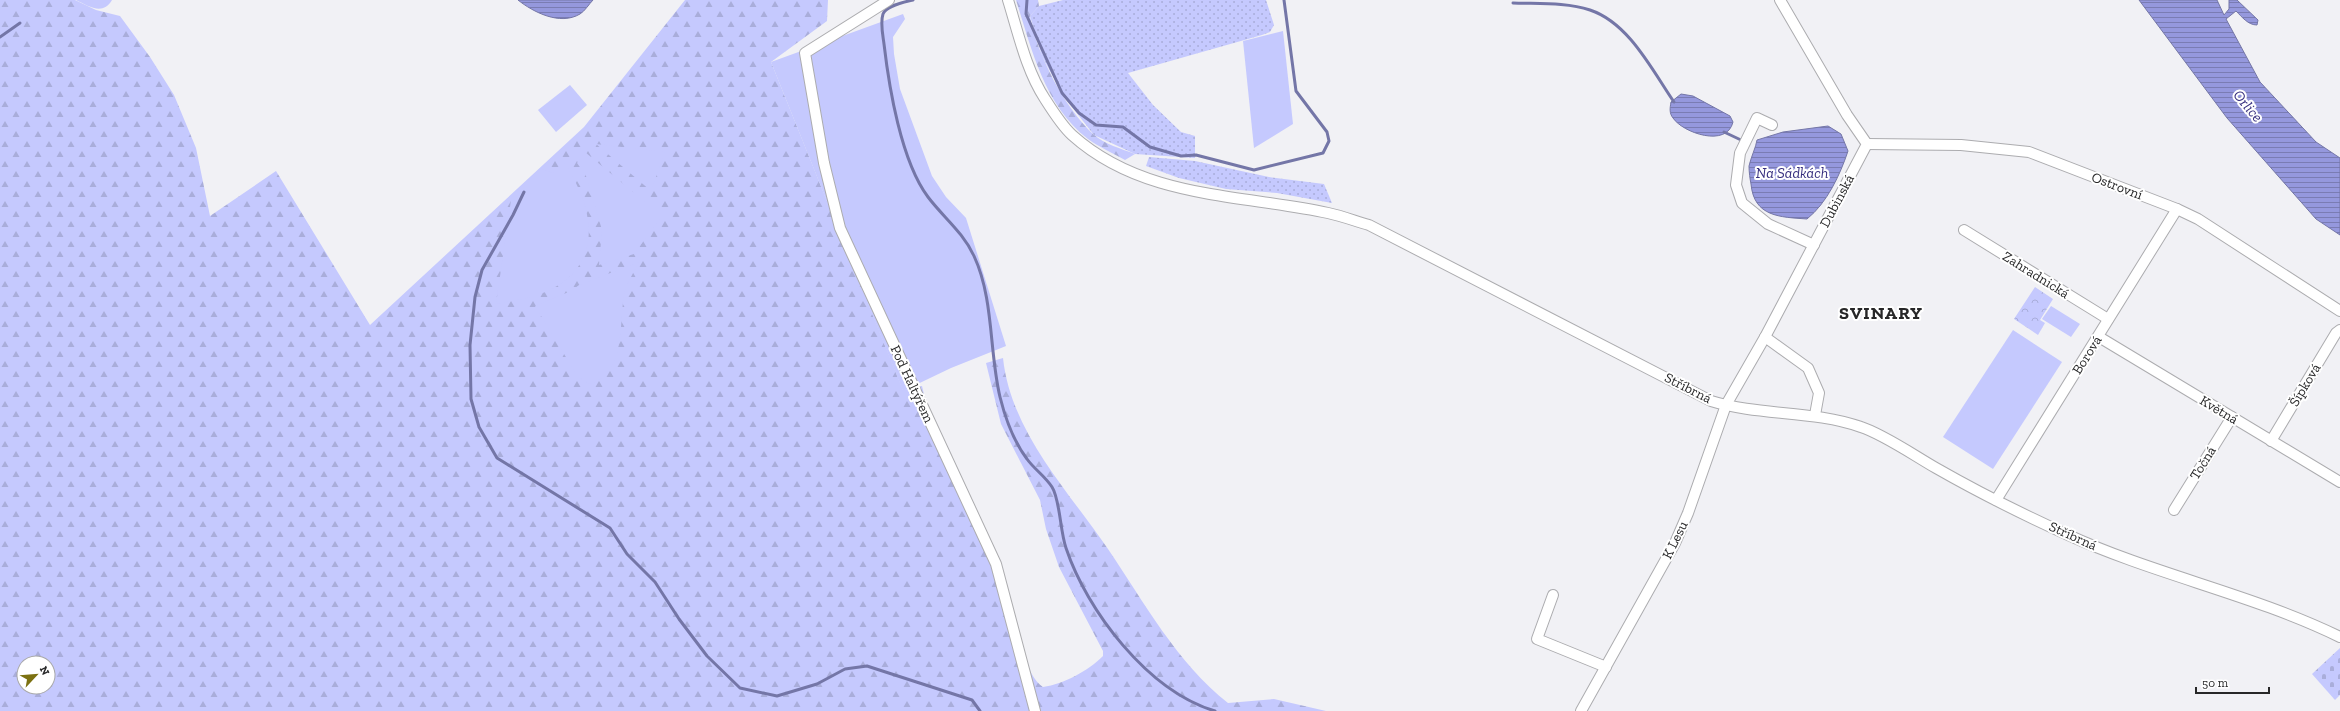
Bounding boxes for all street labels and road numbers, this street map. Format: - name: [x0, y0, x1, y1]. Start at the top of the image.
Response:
- street label: Ostrovní: [2089, 168, 2145, 204]
- street label: Dubinská: [1816, 172, 1858, 230]
- street label: Zahradnická: [1999, 248, 2073, 302]
- street label: Borová: [2069, 332, 2106, 377]
- street label: Pod Haltýřem: [887, 343, 937, 425]
- street label: Šípková: [2286, 360, 2325, 410]
- street label: Stříbrná: [1662, 369, 1715, 407]
- street label: Květná: [2197, 392, 2241, 428]
- street label: Točná: [2186, 443, 2220, 483]
- street label: K Lesu: [1659, 518, 1692, 562]
- street label: Stříbrná: [2046, 518, 2100, 554]

